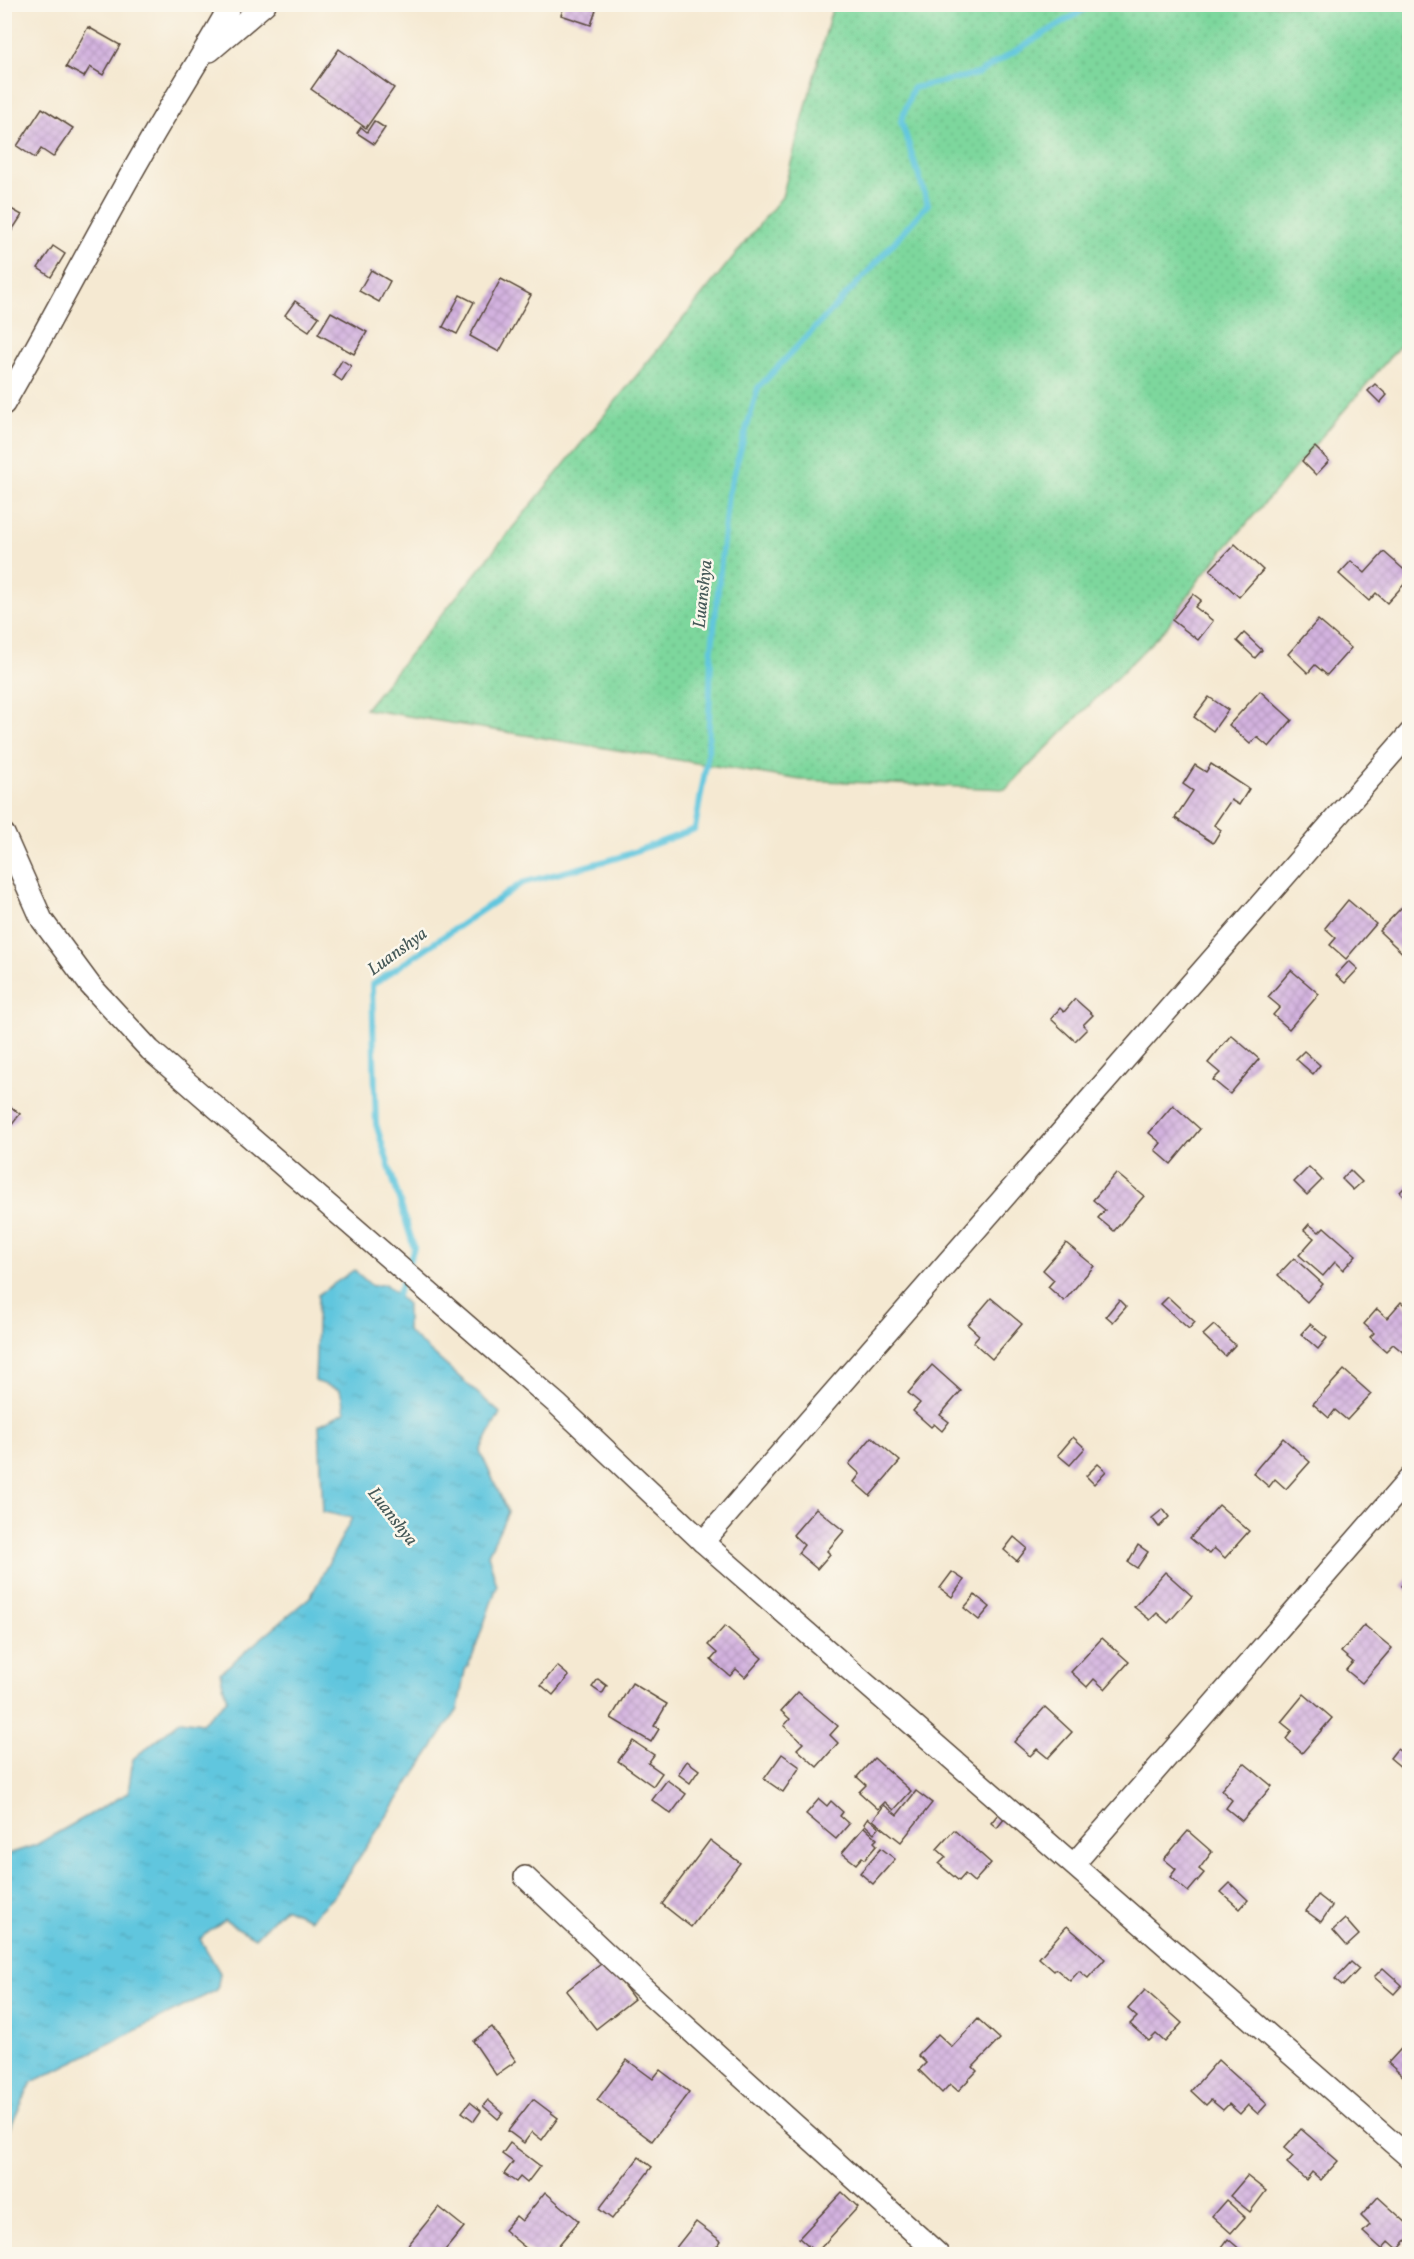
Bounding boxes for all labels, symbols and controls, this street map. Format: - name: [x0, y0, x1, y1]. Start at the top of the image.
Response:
- water label: Luanshya: [687, 559, 720, 630]
- water label: Luanshya: [363, 922, 433, 982]
- water label: Luanshya: [361, 1482, 423, 1552]

